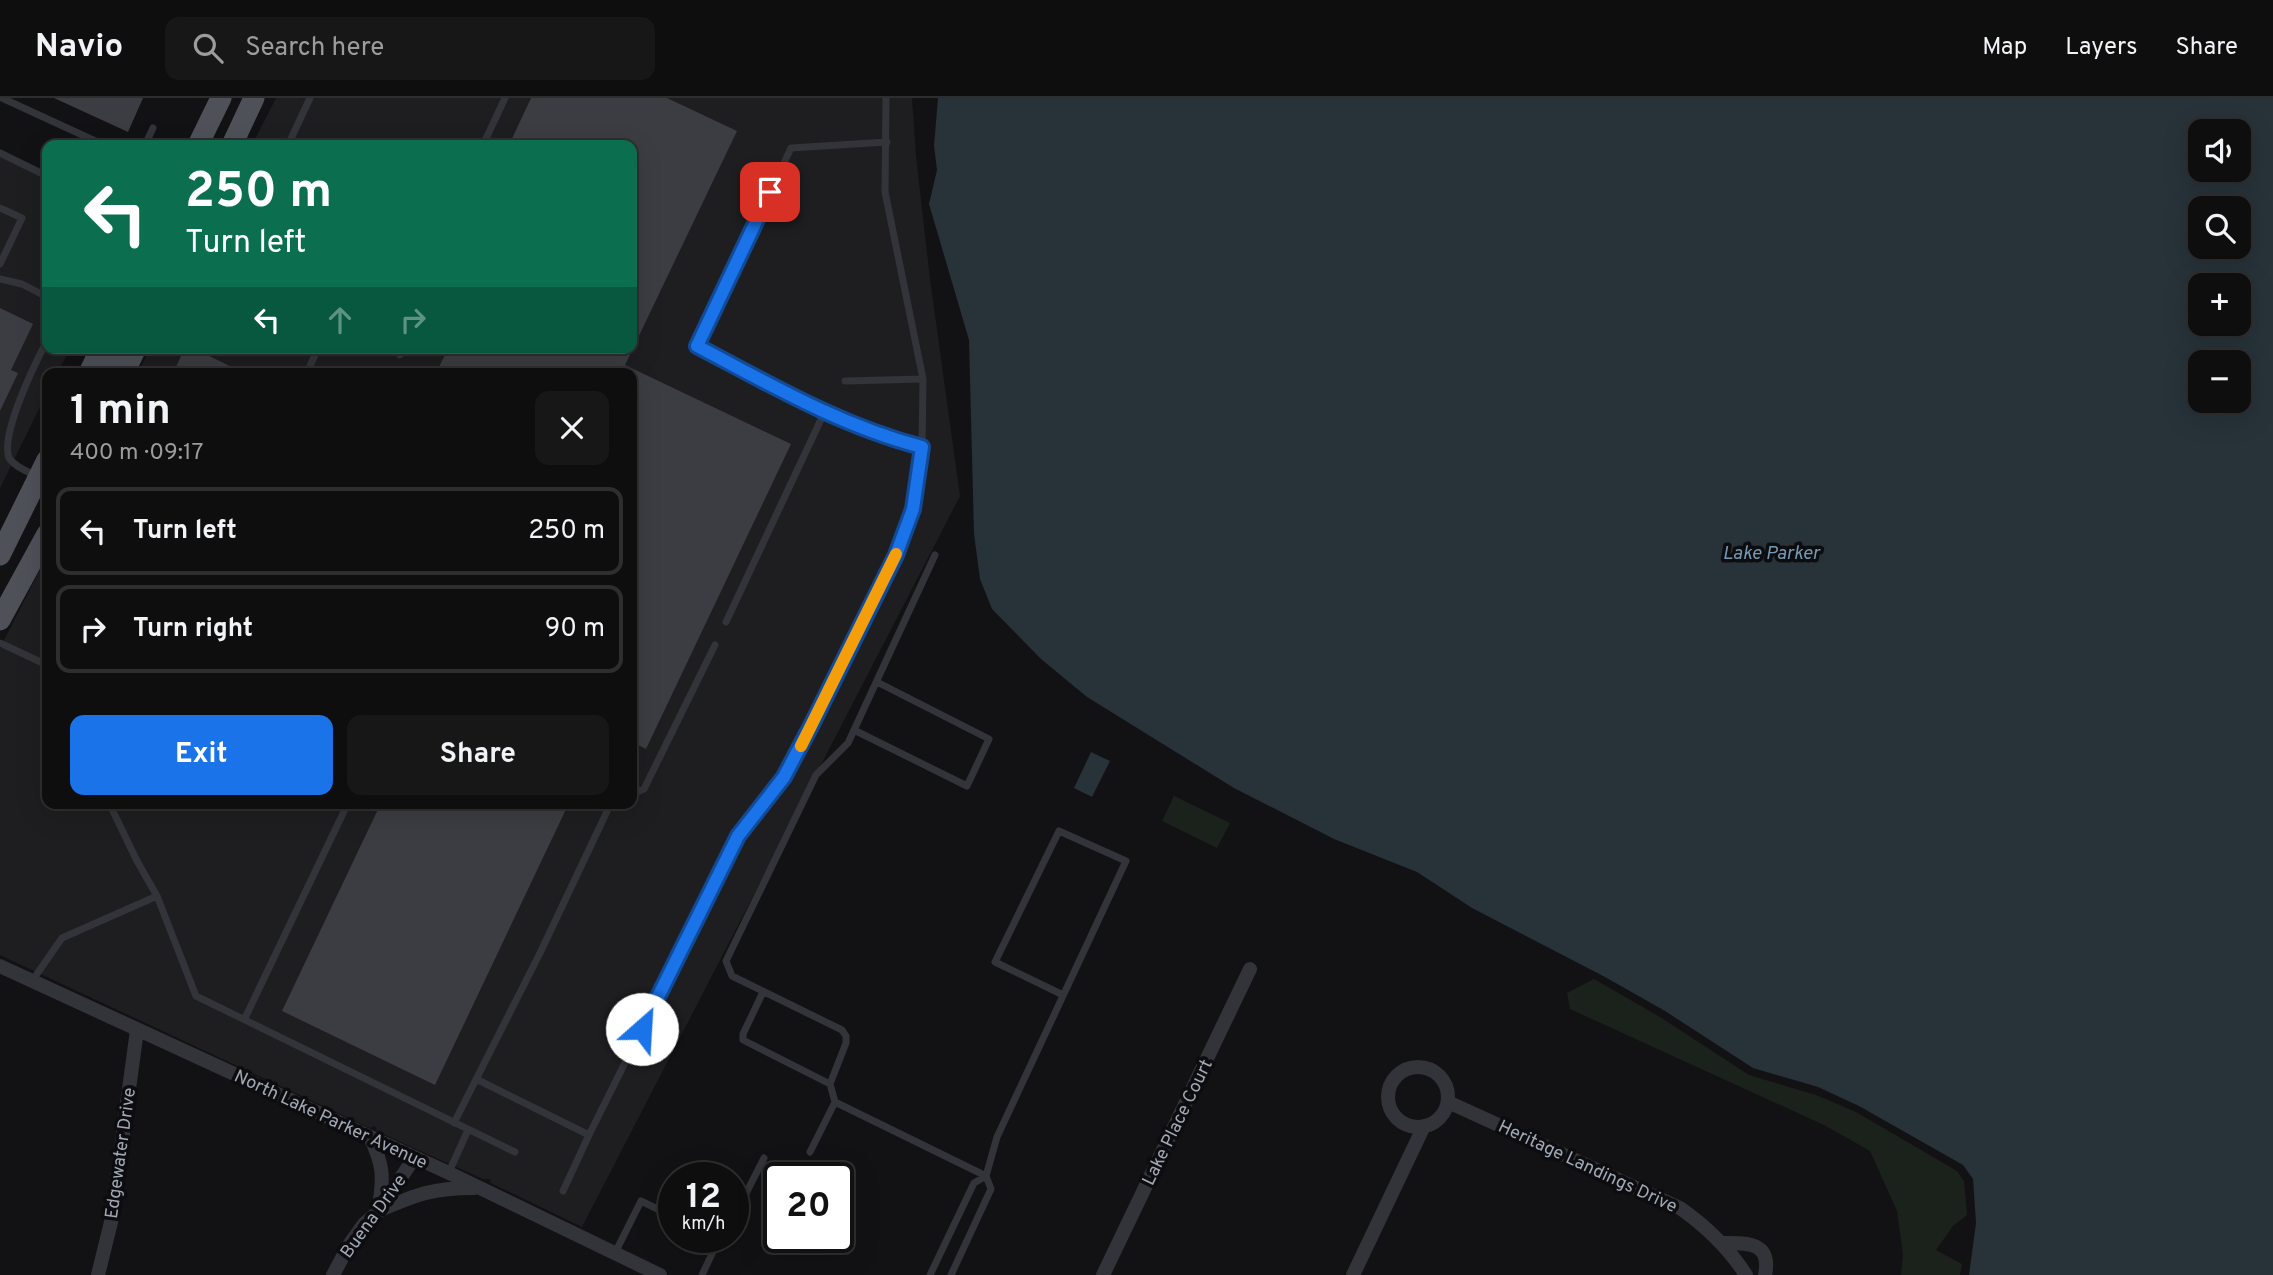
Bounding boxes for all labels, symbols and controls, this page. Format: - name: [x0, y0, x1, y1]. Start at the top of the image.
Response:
- search box: [165, 17, 655, 80]
- text: Navio: [35, 27, 123, 69]
- icon: search: [189, 29, 227, 67]
- text: Search here: [245, 32, 384, 65]
- text: Map: [1982, 33, 2027, 63]
- text: Layers: [2065, 33, 2137, 63]
- text: Share: [2175, 33, 2238, 63]
- map controls: [2188, 119, 2251, 413]
- button: sound: [2188, 119, 2251, 182]
- pin: [740, 162, 800, 222]
- text: 250 m: [185, 163, 332, 225]
- icon: left: [70, 168, 161, 259]
- icon: arrive: [751, 173, 789, 211]
- button: search: [2188, 196, 2251, 259]
- text: Turn left: [185, 224, 306, 264]
- button: +: [2188, 273, 2251, 336]
- icon: left: [248, 301, 286, 339]
- icon: ahead: [321, 301, 359, 339]
- icon: right: [394, 301, 432, 339]
- button: −: [2188, 350, 2251, 413]
- text: 1 min: [70, 386, 171, 439]
- button: close: [535, 391, 609, 465]
- text: 400 m · 09:17: [70, 439, 204, 468]
- icon: left: [74, 512, 112, 550]
- text: Turn left: [133, 515, 237, 548]
- text: 250 m: [528, 515, 605, 548]
- water label: Lake Parker: [1722, 542, 1821, 566]
- icon: right: [74, 610, 112, 648]
- text: Turn right: [133, 613, 253, 646]
- text: 90 m: [545, 613, 605, 646]
- button: Exit: [70, 715, 333, 795]
- button: Share: [347, 715, 609, 795]
- position arrow: [605, 992, 679, 1066]
- street label: Lake Place Court: [1138, 1056, 1219, 1189]
- street label: North Lake Parker Avenue: [230, 1065, 431, 1175]
- street label: Edgewater Drive: [101, 1086, 142, 1220]
- street label: Heritage Landings Drive: [1494, 1116, 1681, 1219]
- speed limit sign: 20: [763, 1162, 854, 1253]
- street label: Buena Drive: [336, 1170, 412, 1263]
- text: 12: [686, 1176, 721, 1220]
- text: km/h: [682, 1213, 725, 1236]

